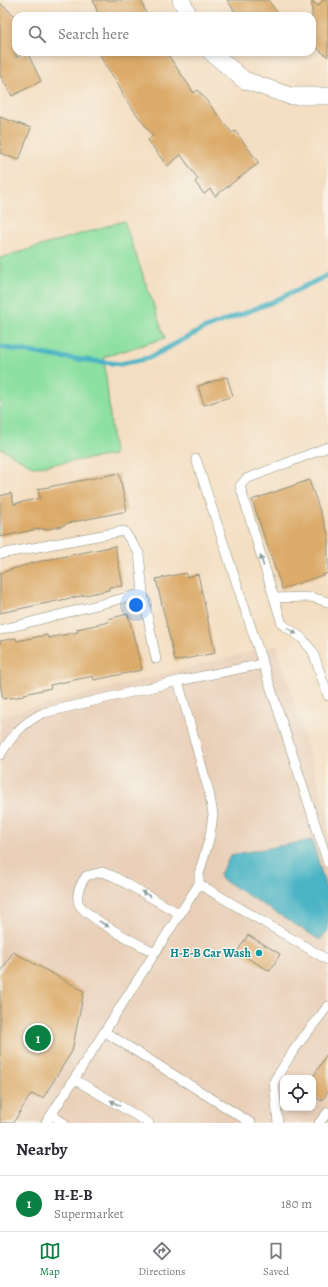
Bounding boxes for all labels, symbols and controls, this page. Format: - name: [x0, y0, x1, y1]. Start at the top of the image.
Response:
- search box: [12, 12, 316, 56]
- icon: search: [26, 23, 48, 45]
- text: Search here: [58, 24, 129, 44]
- one-way arrow: [259, 555, 265, 567]
- your location: [126, 595, 146, 615]
- one-way arrow: [287, 627, 297, 635]
- one-way arrow: [140, 891, 152, 898]
- one-way arrow: [99, 921, 110, 928]
- place label: H-E-B Car Wash: [170, 945, 251, 961]
- marker: H-E-B Car Wash: [254, 948, 264, 958]
- pin: 1: [25, 1023, 51, 1053]
- map controls: [280, 1075, 316, 1111]
- button: locate: [280, 1075, 316, 1111]
- one-way arrow: [109, 1100, 121, 1107]
- text: Nearby: [16, 1138, 67, 1161]
- text: H-E-B: [54, 1185, 93, 1205]
- text: 1: [27, 1195, 31, 1212]
- text: 180 m: [281, 1195, 312, 1212]
- text: Supermarket: [54, 1205, 124, 1222]
- tab: Map: [39, 1240, 61, 1279]
- tab: Directions: [138, 1240, 186, 1279]
- tab: Saved: [263, 1240, 289, 1279]

